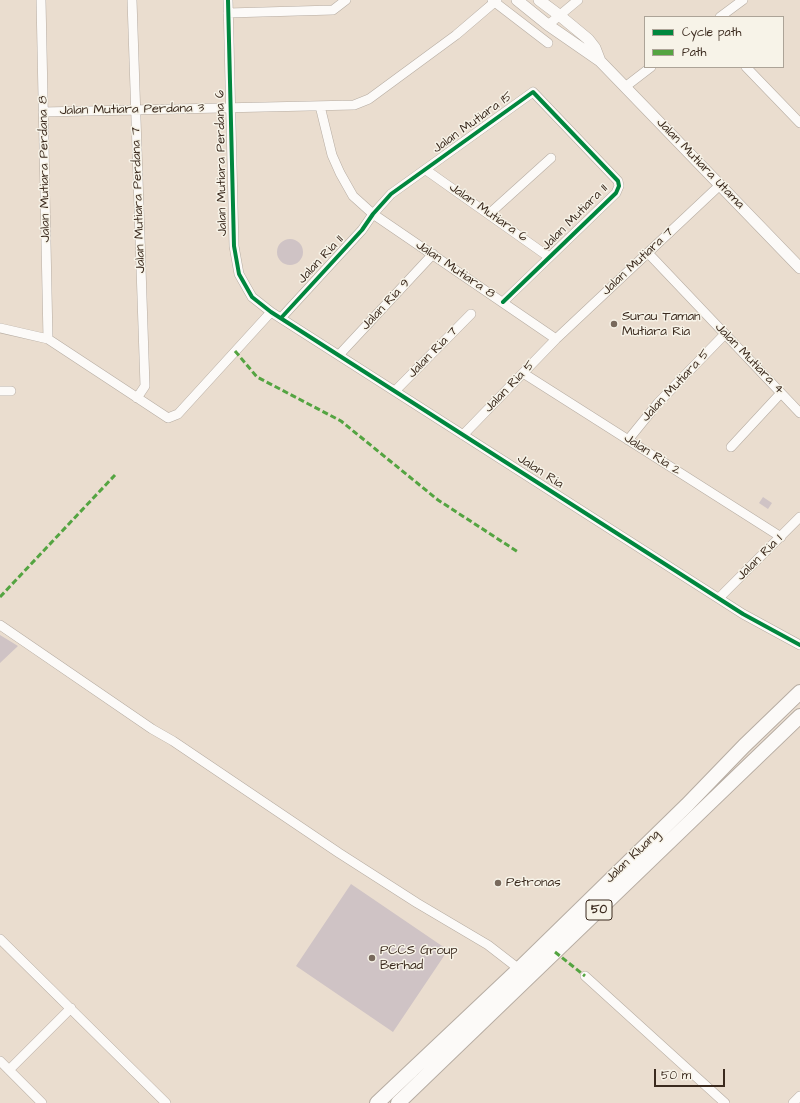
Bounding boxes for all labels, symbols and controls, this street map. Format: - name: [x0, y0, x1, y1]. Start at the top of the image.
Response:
- legend: [644, 16, 784, 68]
- text: Cycle path: [682, 24, 741, 41]
- text: Path: [682, 44, 707, 61]
- street label: Jalan Mutiara 15: [430, 89, 516, 157]
- street label: Jalan Mutiara Perdana 6: [213, 90, 231, 236]
- street label: Jalan Mutiara Perdana 8: [36, 96, 54, 242]
- street label: Jalan Mutiara Perdana 3: [59, 101, 205, 119]
- street label: Jalan Mutiara Utama: [653, 115, 747, 213]
- street label: Jalan Mutiara Perdana 7: [129, 127, 149, 273]
- street label: Jalan Mutiara 6: [446, 180, 530, 246]
- street label: Jalan Mutiara 11: [539, 182, 611, 254]
- street label: Jalan Mutiara 7: [599, 225, 677, 299]
- street label: Jalan Ria 11: [295, 233, 347, 287]
- street label: Jalan Mutiara 8: [412, 238, 498, 302]
- street label: Jalan Ria 9: [358, 276, 414, 334]
- place label: Surau Taman Mutiara Ria: [622, 309, 700, 340]
- marker: Surau Taman Mutiara Ria: [609, 319, 619, 329]
- street label: Jalan Mutiara 4: [711, 320, 787, 398]
- street label: Jalan Ria 7: [405, 324, 461, 382]
- street label: Jalan Mutiara 5: [638, 347, 714, 425]
- street label: Jalan Ria 5: [481, 358, 539, 416]
- street label: Jalan Ria 2: [621, 431, 683, 479]
- street label: Jalan Ria: [514, 451, 566, 493]
- street label: Jalan Ria 1: [734, 532, 786, 584]
- street label: Jalan Kluang: [602, 827, 664, 887]
- place label: Petronas: [506, 875, 561, 891]
- marker: Petronas: [493, 878, 503, 888]
- road number: 50: [586, 900, 612, 920]
- place label: PCCS Group Berhad: [380, 943, 458, 974]
- marker: PCCS Group Berhad: [367, 953, 377, 963]
- scale bar: [656, 1061, 727, 1087]
- text: 50 m: [661, 1067, 691, 1084]

